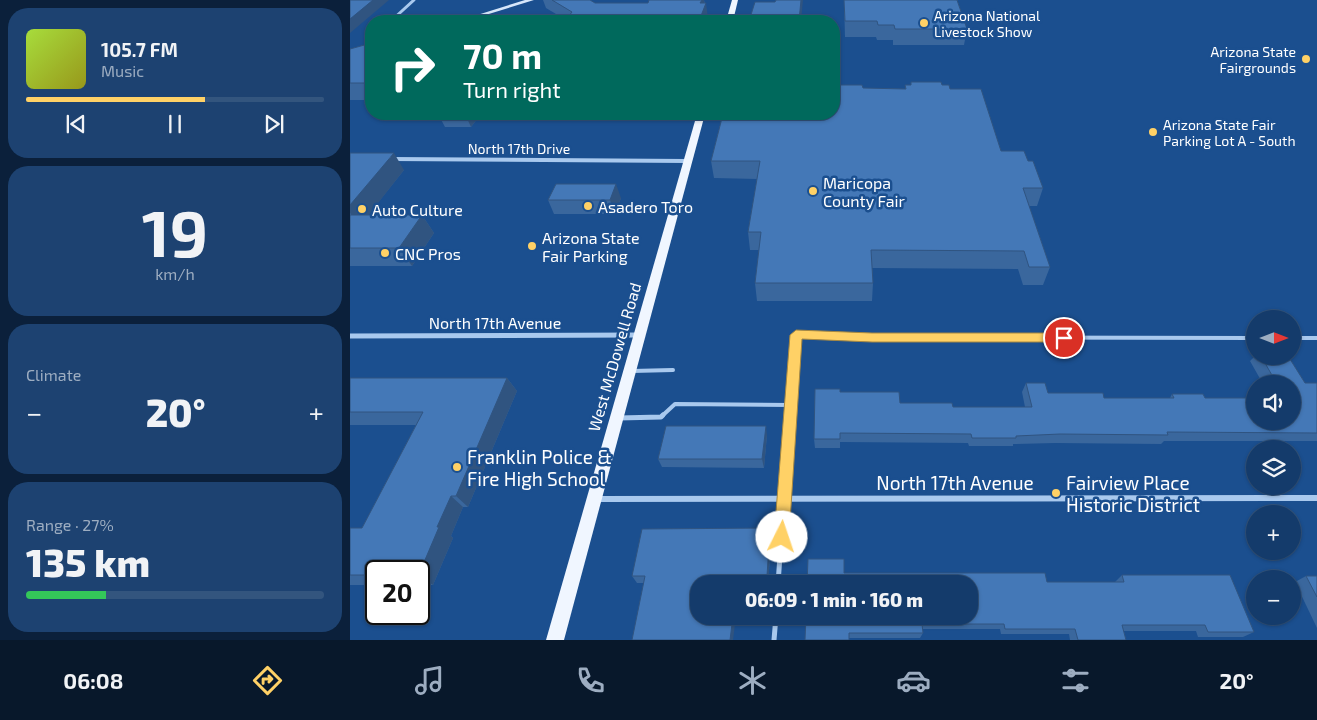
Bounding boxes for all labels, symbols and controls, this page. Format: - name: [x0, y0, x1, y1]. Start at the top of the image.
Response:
- place label: Arizona National Livestock Show: [934, 7, 1041, 40]
- marker: Arizona National Livestock Show: [918, 17, 930, 29]
- text: 70 m: [463, 34, 542, 76]
- icon: right: [380, 35, 445, 100]
- text: 105.7 FM: [101, 38, 178, 61]
- place label: Arizona State Fairgrounds: [1211, 43, 1296, 76]
- marker: Arizona State Fairgrounds: [1300, 53, 1312, 65]
- text: Music: [101, 61, 144, 80]
- text: Turn right: [463, 76, 561, 102]
- icon: previous: [62, 110, 90, 138]
- icon: pause: [161, 110, 189, 138]
- icon: next: [260, 110, 288, 138]
- place label: Arizona State Fair Parking Lot A - South: [1163, 116, 1296, 149]
- marker: Arizona State Fair Parking Lot A - South: [1147, 126, 1159, 138]
- street label: North 17th Drive: [468, 140, 570, 157]
- place label: Maricopa County Fair: [823, 173, 905, 210]
- marker: Maricopa County Fair: [807, 185, 819, 197]
- text: 19: [142, 192, 208, 270]
- place label: Asadero Toro: [598, 197, 693, 216]
- place label: Auto Culture: [372, 200, 463, 219]
- marker: Asadero Toro: [582, 200, 594, 212]
- marker: Auto Culture: [356, 203, 368, 215]
- place label: Arizona State Fair Parking: [542, 228, 640, 265]
- marker: Arizona State Fair Parking: [526, 240, 538, 252]
- place label: CNC Pros: [395, 244, 461, 263]
- marker: CNC Pros: [379, 247, 391, 259]
- text: km/h: [155, 264, 195, 283]
- street label: West McDowell Road: [584, 280, 644, 434]
- north arrow: [1246, 310, 1301, 365]
- map controls: [1246, 310, 1301, 625]
- street label: North 17th Avenue: [429, 313, 561, 332]
- pin: [1043, 317, 1085, 359]
- icon: arrive: [1050, 324, 1078, 352]
- text: Climate: [26, 365, 81, 384]
- button: sound: [1246, 375, 1301, 430]
- text: 20°: [146, 389, 205, 435]
- text: −: [26, 395, 42, 429]
- text: +: [309, 395, 324, 429]
- button: layers: [1246, 440, 1301, 495]
- place label: Franklin Police & Fire High School: [467, 445, 612, 490]
- marker: Franklin Police & Fire High School: [451, 461, 463, 473]
- street label: North 17th Avenue: [876, 471, 1034, 494]
- place label: Fairview Place Historic District: [1066, 471, 1200, 516]
- marker: Fairview Place Historic District: [1050, 487, 1062, 499]
- button: +: [1246, 505, 1301, 560]
- position arrow: [755, 510, 807, 562]
- text: Range · 27%: [26, 515, 114, 534]
- text: 135 km: [26, 539, 150, 585]
- speed limit sign: 20: [365, 560, 430, 625]
- button: −: [1246, 570, 1301, 625]
- text: 06:09 · 1 min · 160 m: [745, 588, 923, 611]
- icon: directions: [250, 663, 285, 698]
- icon: music: [412, 663, 447, 698]
- icon: phone: [573, 663, 608, 698]
- icon: climate: [735, 663, 770, 698]
- icon: car: [896, 663, 931, 698]
- icon: filters: [1058, 663, 1093, 698]
- text: 06:08: [63, 667, 123, 693]
- text: 20°: [1219, 667, 1254, 693]

